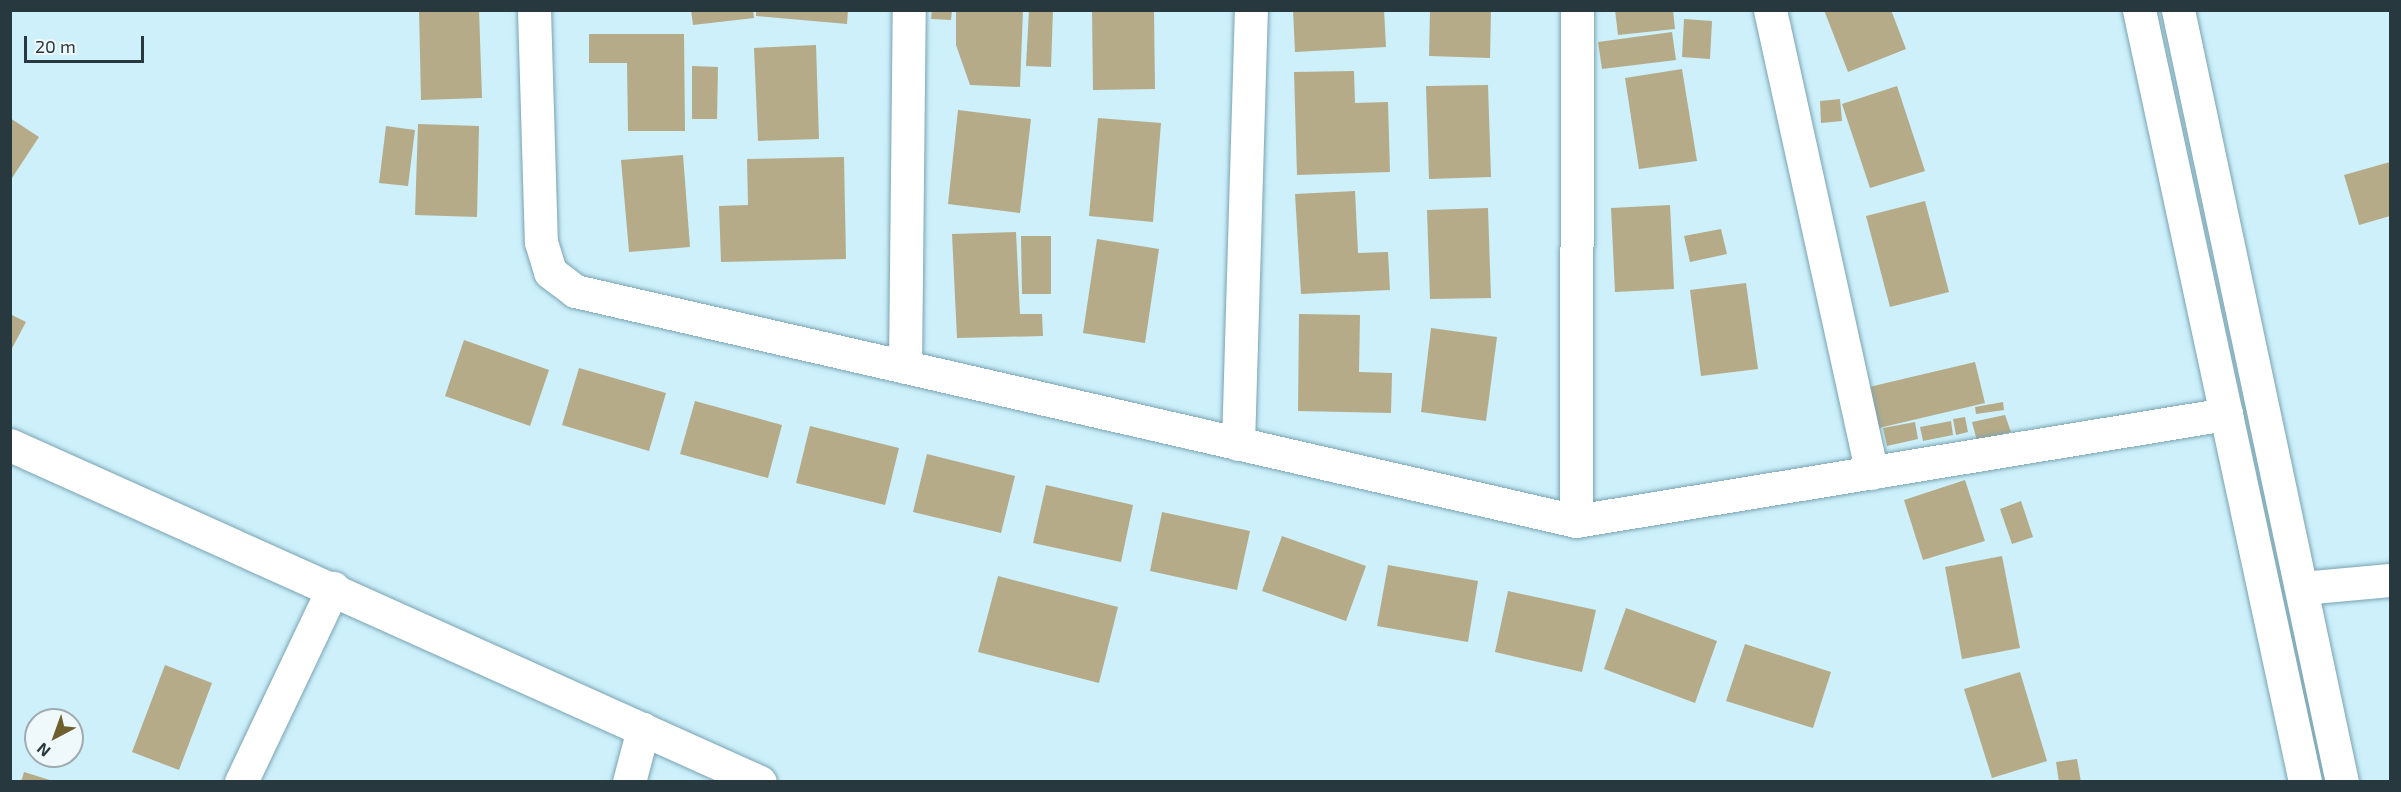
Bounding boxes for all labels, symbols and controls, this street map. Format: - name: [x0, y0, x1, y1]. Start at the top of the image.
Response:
- scale bar: [27, 24, 147, 62]
- text: 20 m: [35, 35, 76, 57]
- north arrow: [24, 708, 84, 768]
- text: N: [33, 739, 54, 761]

